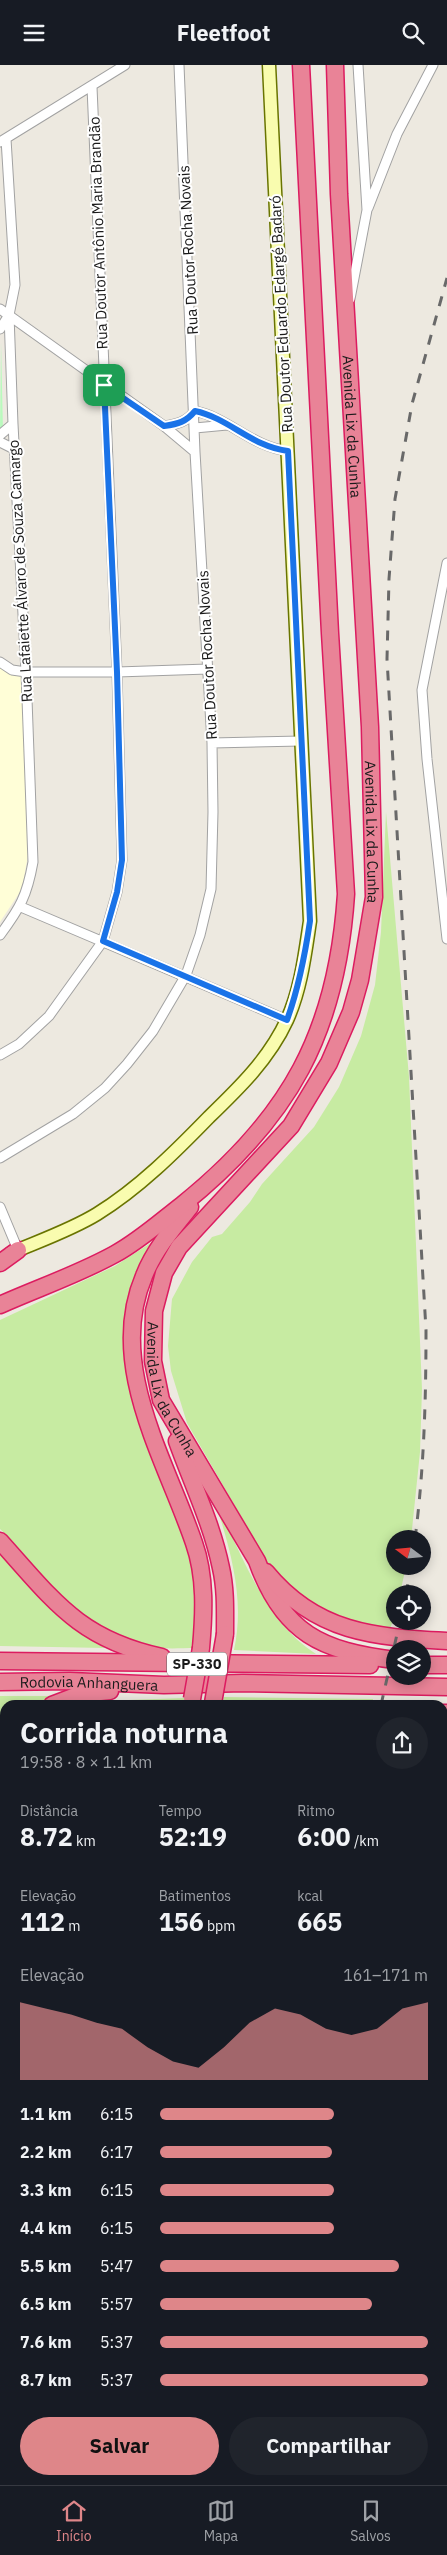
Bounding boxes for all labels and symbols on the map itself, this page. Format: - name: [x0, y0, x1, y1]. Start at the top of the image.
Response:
- street label: Rua Doutor Antônio Maria Brandão: [84, 116, 112, 350]
- street label: Rua Doutor Rocha Novais: [174, 165, 202, 335]
- street label: Rua Doutor Eduardo Edargé Badaró: [265, 195, 297, 433]
- street label: Avenida Lix da Cunha: [339, 355, 366, 498]
- pin: [83, 364, 125, 406]
- street label: Rua Lafaiette Álvaro de Souza Camargo: [4, 439, 36, 703]
- street label: Rua Doutor Rocha Novais: [193, 570, 221, 740]
- street label: Avenida Lix da Cunha: [361, 760, 384, 905]
- street label: Avenida Lix da Cunha: [143, 1322, 202, 1460]
- north arrow: [386, 1530, 431, 1575]
- road number: SP-330: [167, 1653, 227, 1675]
- street label: Rodovia Anhanguera: [19, 1671, 159, 1694]

